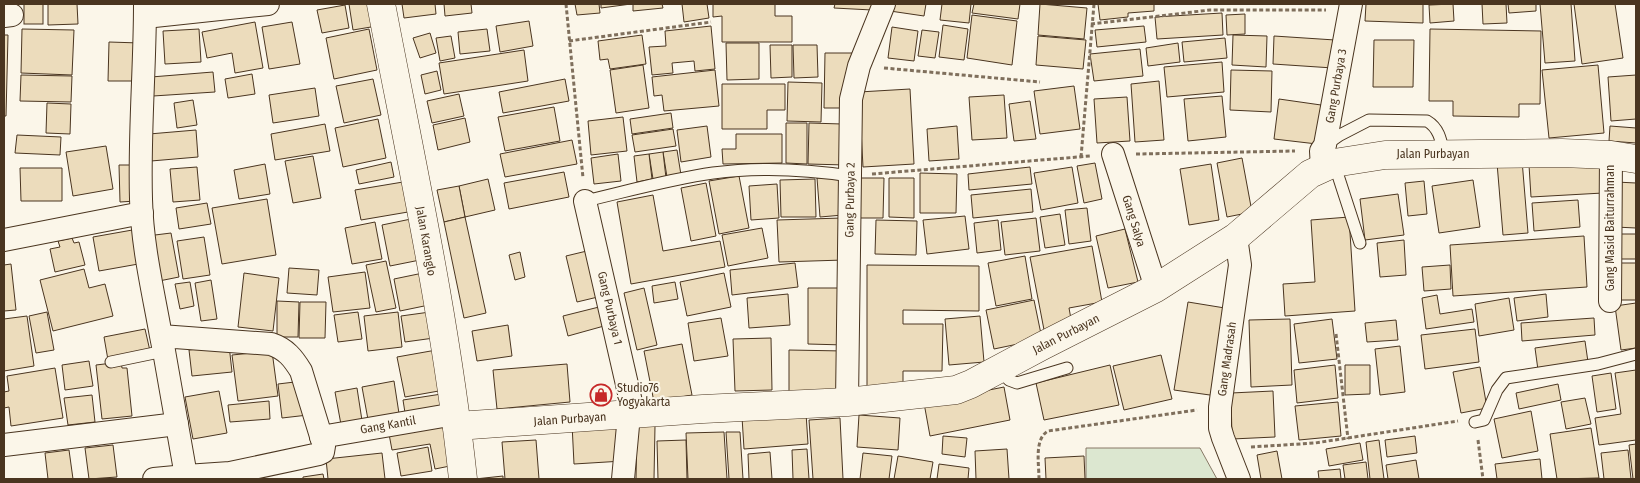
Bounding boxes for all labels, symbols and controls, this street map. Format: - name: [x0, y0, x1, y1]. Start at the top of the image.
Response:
- street label: Gang Purbaya 3: [1323, 48, 1349, 124]
- street label: Jalan Purbayan: [1397, 147, 1470, 161]
- street label: Gang Purbaya 2: [842, 162, 858, 238]
- street label: Gang Masid Baiturrahman: [1603, 165, 1617, 291]
- street label: Gang Salya: [1120, 193, 1149, 249]
- street label: Jalan Karanglo: [413, 205, 439, 277]
- street label: Gang Purbaya 1: [595, 270, 625, 346]
- street label: Jalan Purbayan: [1030, 311, 1102, 357]
- street label: Gang Madrasah: [1215, 321, 1239, 397]
- place label: Studio76 Yogyakarta: [617, 381, 671, 409]
- shop icon: Studio76 Yogyakarta: [589, 383, 613, 407]
- street label: Jalan Purbayan: [533, 409, 607, 429]
- street label: Gang Kantil: [359, 413, 417, 437]

